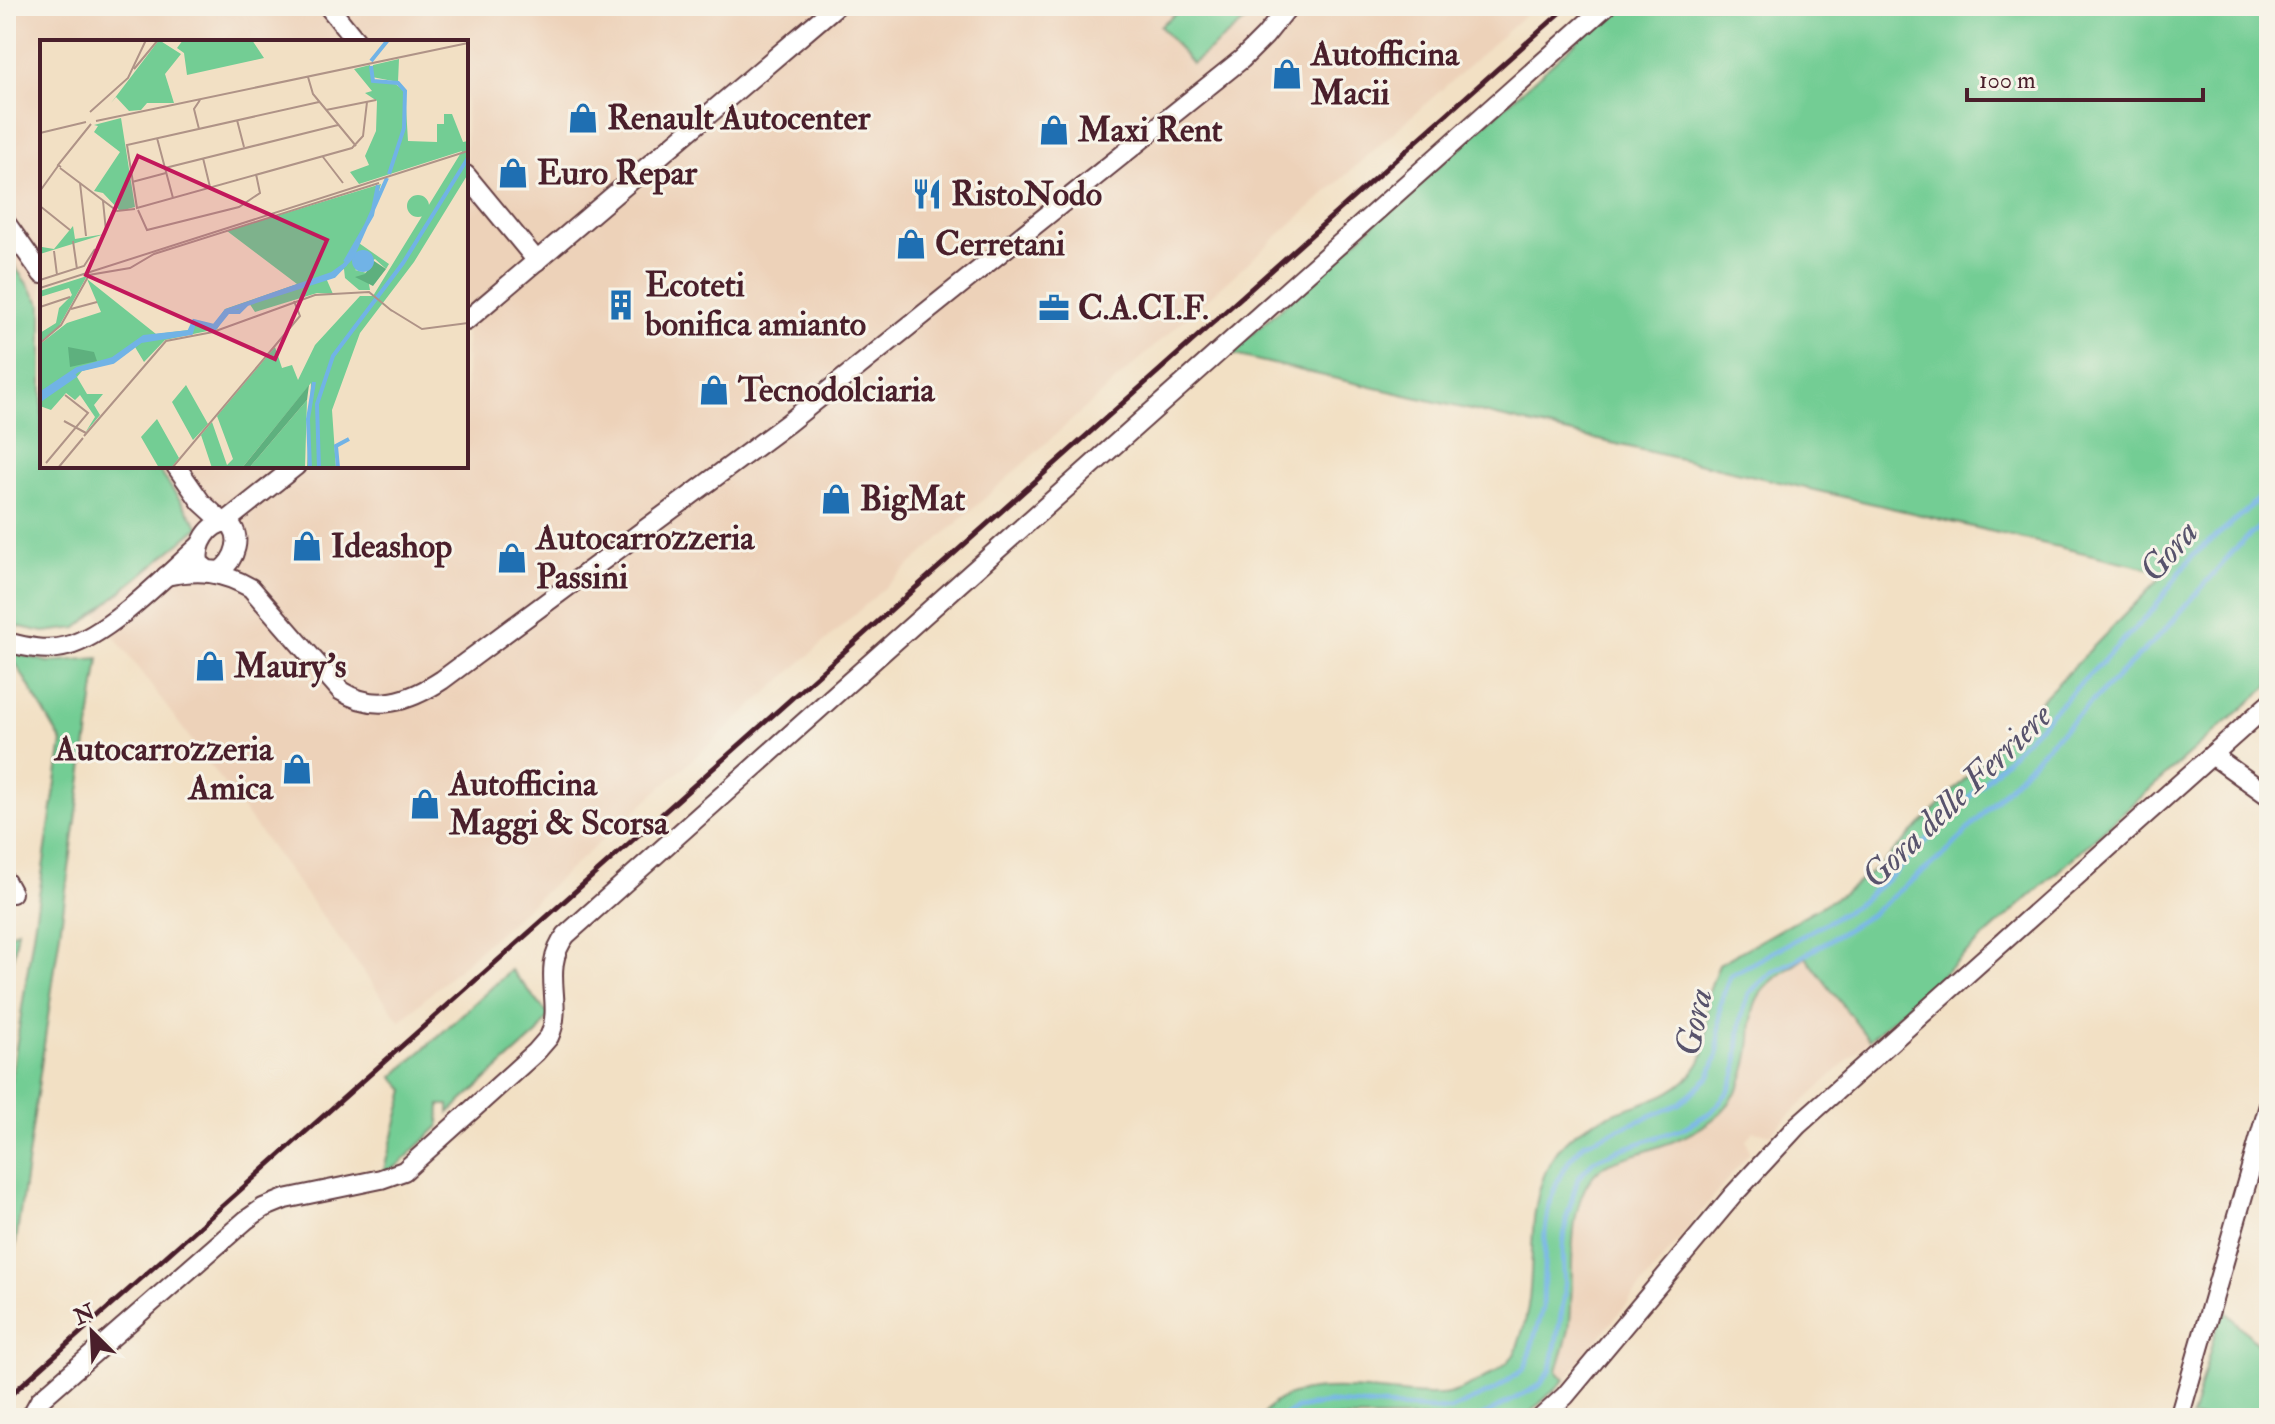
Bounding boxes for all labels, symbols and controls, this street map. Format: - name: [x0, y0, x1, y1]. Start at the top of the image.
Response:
- place label: Autofficina Macii: [1309, 33, 1460, 115]
- inset map: [40, 40, 468, 468]
- scale bar: [1967, 52, 2203, 102]
- shop icon: Autofficina Macii: [1270, 57, 1304, 91]
- text: 100 m: [1979, 65, 2036, 96]
- place label: Renault Autocenter: [607, 97, 872, 140]
- shop icon: Renault Autocenter: [566, 101, 600, 135]
- place label: Maxi Rent: [1077, 109, 1223, 152]
- shop icon: Maxi Rent: [1037, 113, 1071, 147]
- place label: Euro Repar: [537, 152, 699, 195]
- shop icon: Euro Repar: [496, 156, 530, 190]
- place label: RistoNodo: [951, 173, 1102, 216]
- restaurant icon: RistoNodo: [910, 177, 944, 211]
- place label: Cerretani: [935, 223, 1065, 266]
- shop icon: Cerretani: [894, 227, 928, 261]
- place label: Ecoteti bonifica amianto: [644, 264, 866, 346]
- place label: C.A.CI.F.: [1078, 287, 1209, 330]
- building icon: Ecoteti bonifica amianto: [604, 288, 638, 322]
- office icon: C.A.CI.F.: [1037, 291, 1071, 325]
- place label: Tecnodolciaria: [737, 369, 936, 412]
- shop icon: Tecnodolciaria: [697, 373, 731, 407]
- place label: BigMat: [860, 478, 965, 521]
- shop icon: BigMat: [819, 482, 853, 516]
- water label: Gora: [2130, 511, 2208, 591]
- place label: Autocarrozzeria Passini: [534, 517, 755, 599]
- place label: Ideashop: [331, 525, 452, 568]
- shop icon: Ideashop: [290, 529, 324, 563]
- shop icon: Autocarrozzeria Passini: [495, 541, 529, 575]
- place label: Maury's: [233, 645, 347, 688]
- shop icon: Maury's: [193, 649, 227, 683]
- water label: Gora delle Ferriere: [1852, 693, 2062, 898]
- place label: Autocarrozzeria Amica: [53, 728, 274, 810]
- shop icon: Autocarrozzeria Amica: [280, 752, 314, 786]
- place label: Autofficina Maggi & Scorsa: [447, 763, 669, 845]
- shop icon: Autofficina Maggi & Scorsa: [408, 787, 442, 821]
- water label: Gora: [1665, 984, 1723, 1060]
- north arrow: [52, 1292, 132, 1372]
- text: N: [69, 1298, 99, 1332]

